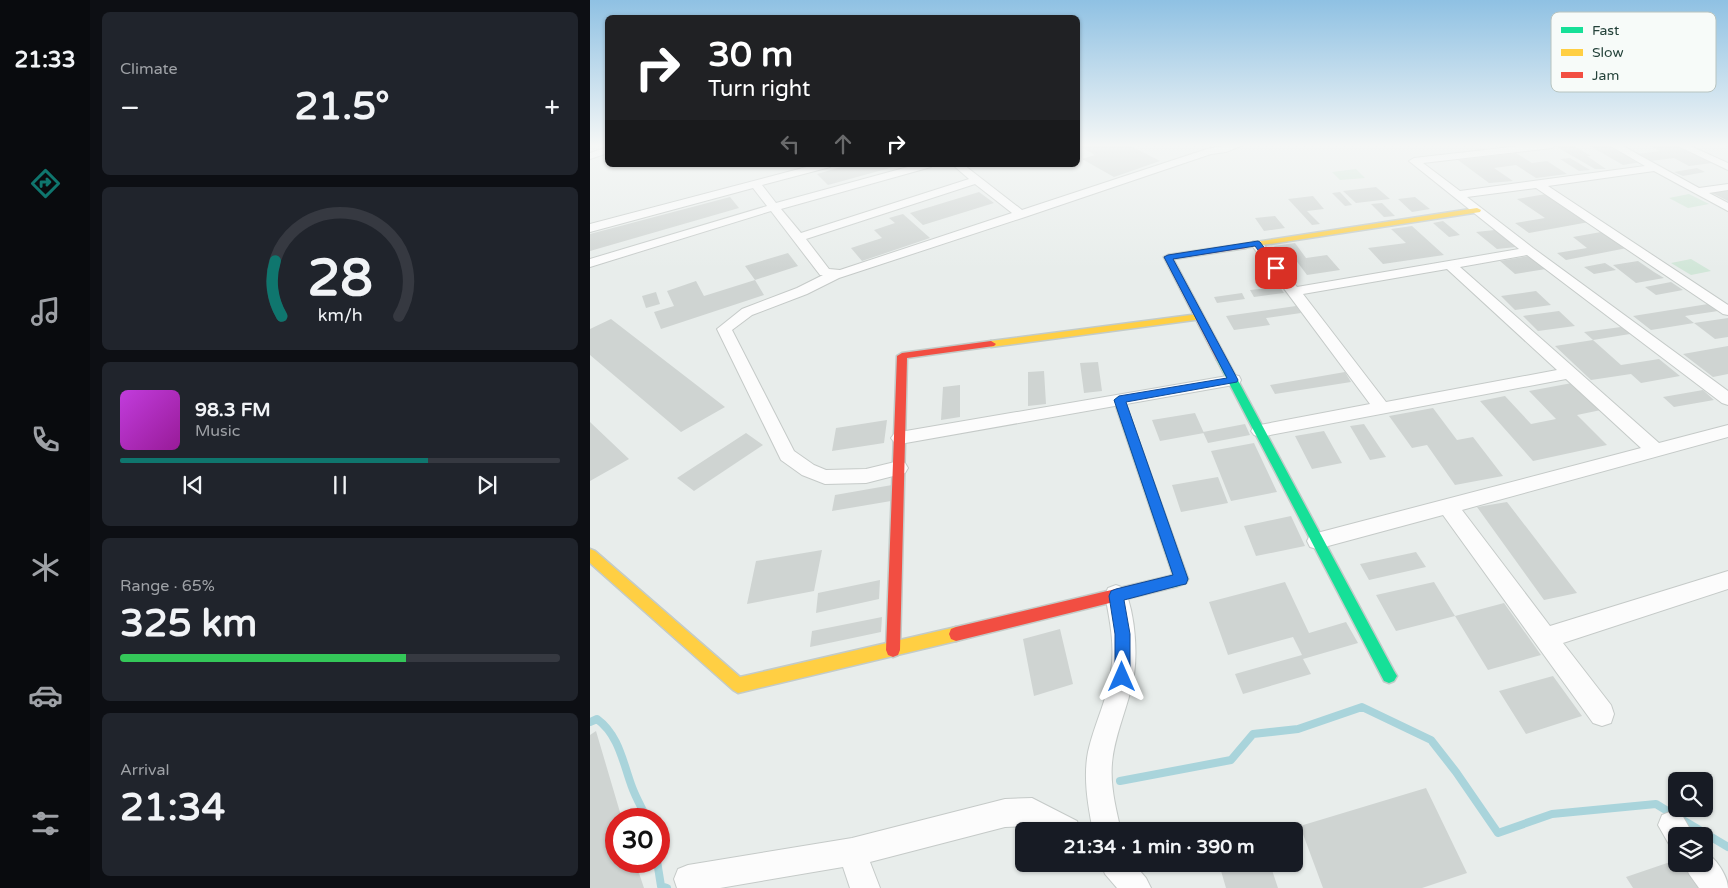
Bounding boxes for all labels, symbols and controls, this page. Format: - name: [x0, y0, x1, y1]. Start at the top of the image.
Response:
- legend: [1551, 12, 1716, 92]
- text: Fast: [1592, 22, 1620, 39]
- text: 30 m: [708, 34, 793, 76]
- icon: right: [625, 35, 690, 100]
- text: Slow: [1592, 44, 1624, 61]
- text: 21:33: [15, 47, 75, 73]
- text: Climate: [120, 59, 178, 79]
- text: Jam: [1592, 67, 1619, 84]
- text: Turn right: [708, 76, 810, 102]
- text: 21.5°: [295, 84, 390, 130]
- text: −: [120, 91, 140, 125]
- text: +: [544, 91, 560, 125]
- icon: left: [776, 130, 804, 158]
- icon: ahead: [829, 130, 857, 158]
- icon: right: [882, 130, 910, 158]
- icon: directions: [28, 166, 63, 201]
- text: 28: [307, 247, 373, 310]
- pin: [1255, 247, 1297, 289]
- icon: arrive: [1262, 254, 1290, 282]
- icon: music: [28, 294, 63, 329]
- text: km/h: [318, 305, 362, 326]
- text: 98.3 FM: [195, 399, 271, 421]
- text: Music: [195, 421, 240, 441]
- icon: phone: [28, 422, 63, 457]
- icon: previous: [179, 471, 207, 499]
- icon: pause: [326, 471, 354, 499]
- icon: next: [473, 471, 501, 499]
- icon: climate: [28, 550, 63, 585]
- text: Range · 65%: [120, 576, 215, 596]
- text: 325 km: [120, 601, 257, 647]
- position arrow: [1095, 650, 1147, 702]
- icon: car: [28, 678, 63, 713]
- text: Arrival: [120, 760, 169, 780]
- map controls: [1668, 772, 1713, 872]
- button: search: [1668, 772, 1713, 817]
- text: 21:34: [120, 785, 225, 831]
- icon: filters: [28, 806, 63, 841]
- speed limit sign: 30: [605, 808, 670, 873]
- button: layers: [1668, 827, 1713, 872]
- text: 21:34 · 1 min · 390 m: [1063, 836, 1255, 858]

